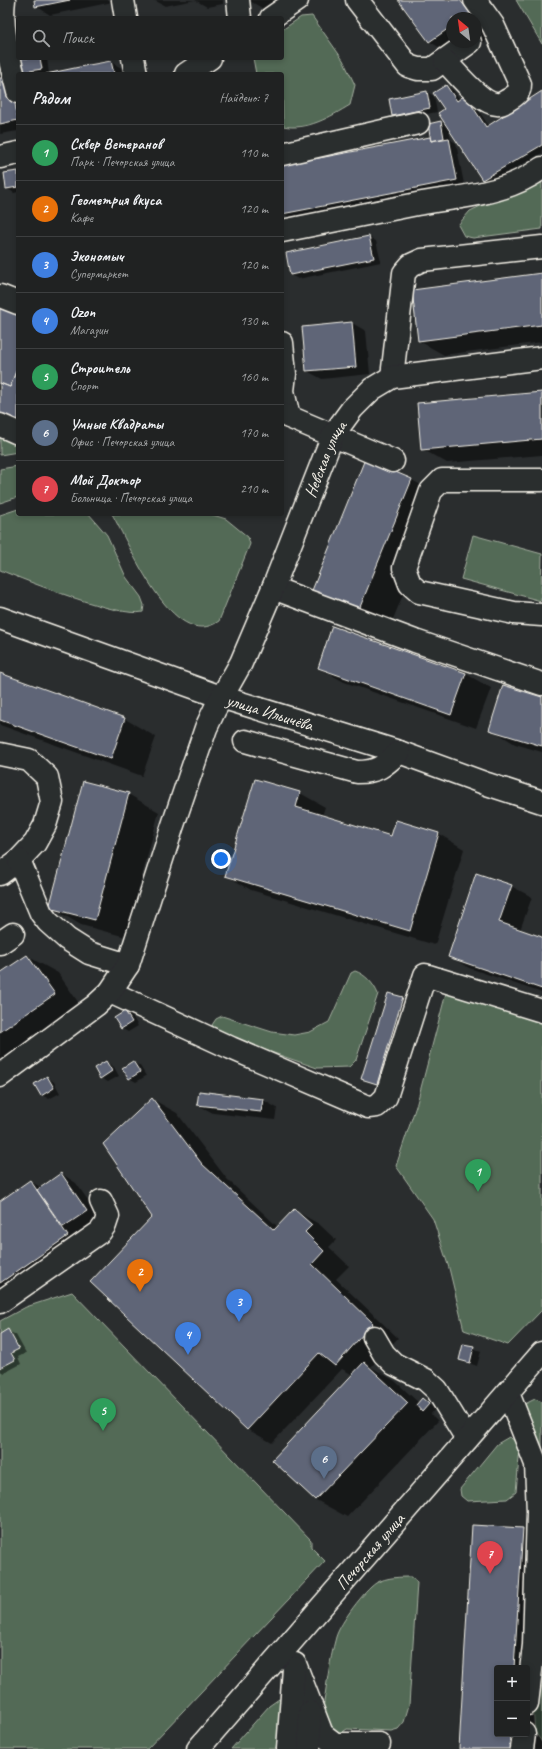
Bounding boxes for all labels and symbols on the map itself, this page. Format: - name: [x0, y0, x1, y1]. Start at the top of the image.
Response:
- north arrow: [446, 12, 482, 48]
- street label: Невская улица: [299, 414, 352, 500]
- street label: улица Ильичёва: [223, 689, 317, 736]
- your location: [211, 849, 231, 869]
- pin: 1: [465, 1159, 491, 1192]
- pin: 2: [127, 1259, 153, 1292]
- pin: 3: [226, 1289, 252, 1322]
- pin: 4: [175, 1322, 201, 1355]
- pin: 5: [90, 1398, 116, 1431]
- pin: 6: [311, 1446, 337, 1479]
- street label: Печорская улица: [331, 1507, 410, 1594]
- pin: 7: [477, 1541, 503, 1574]

